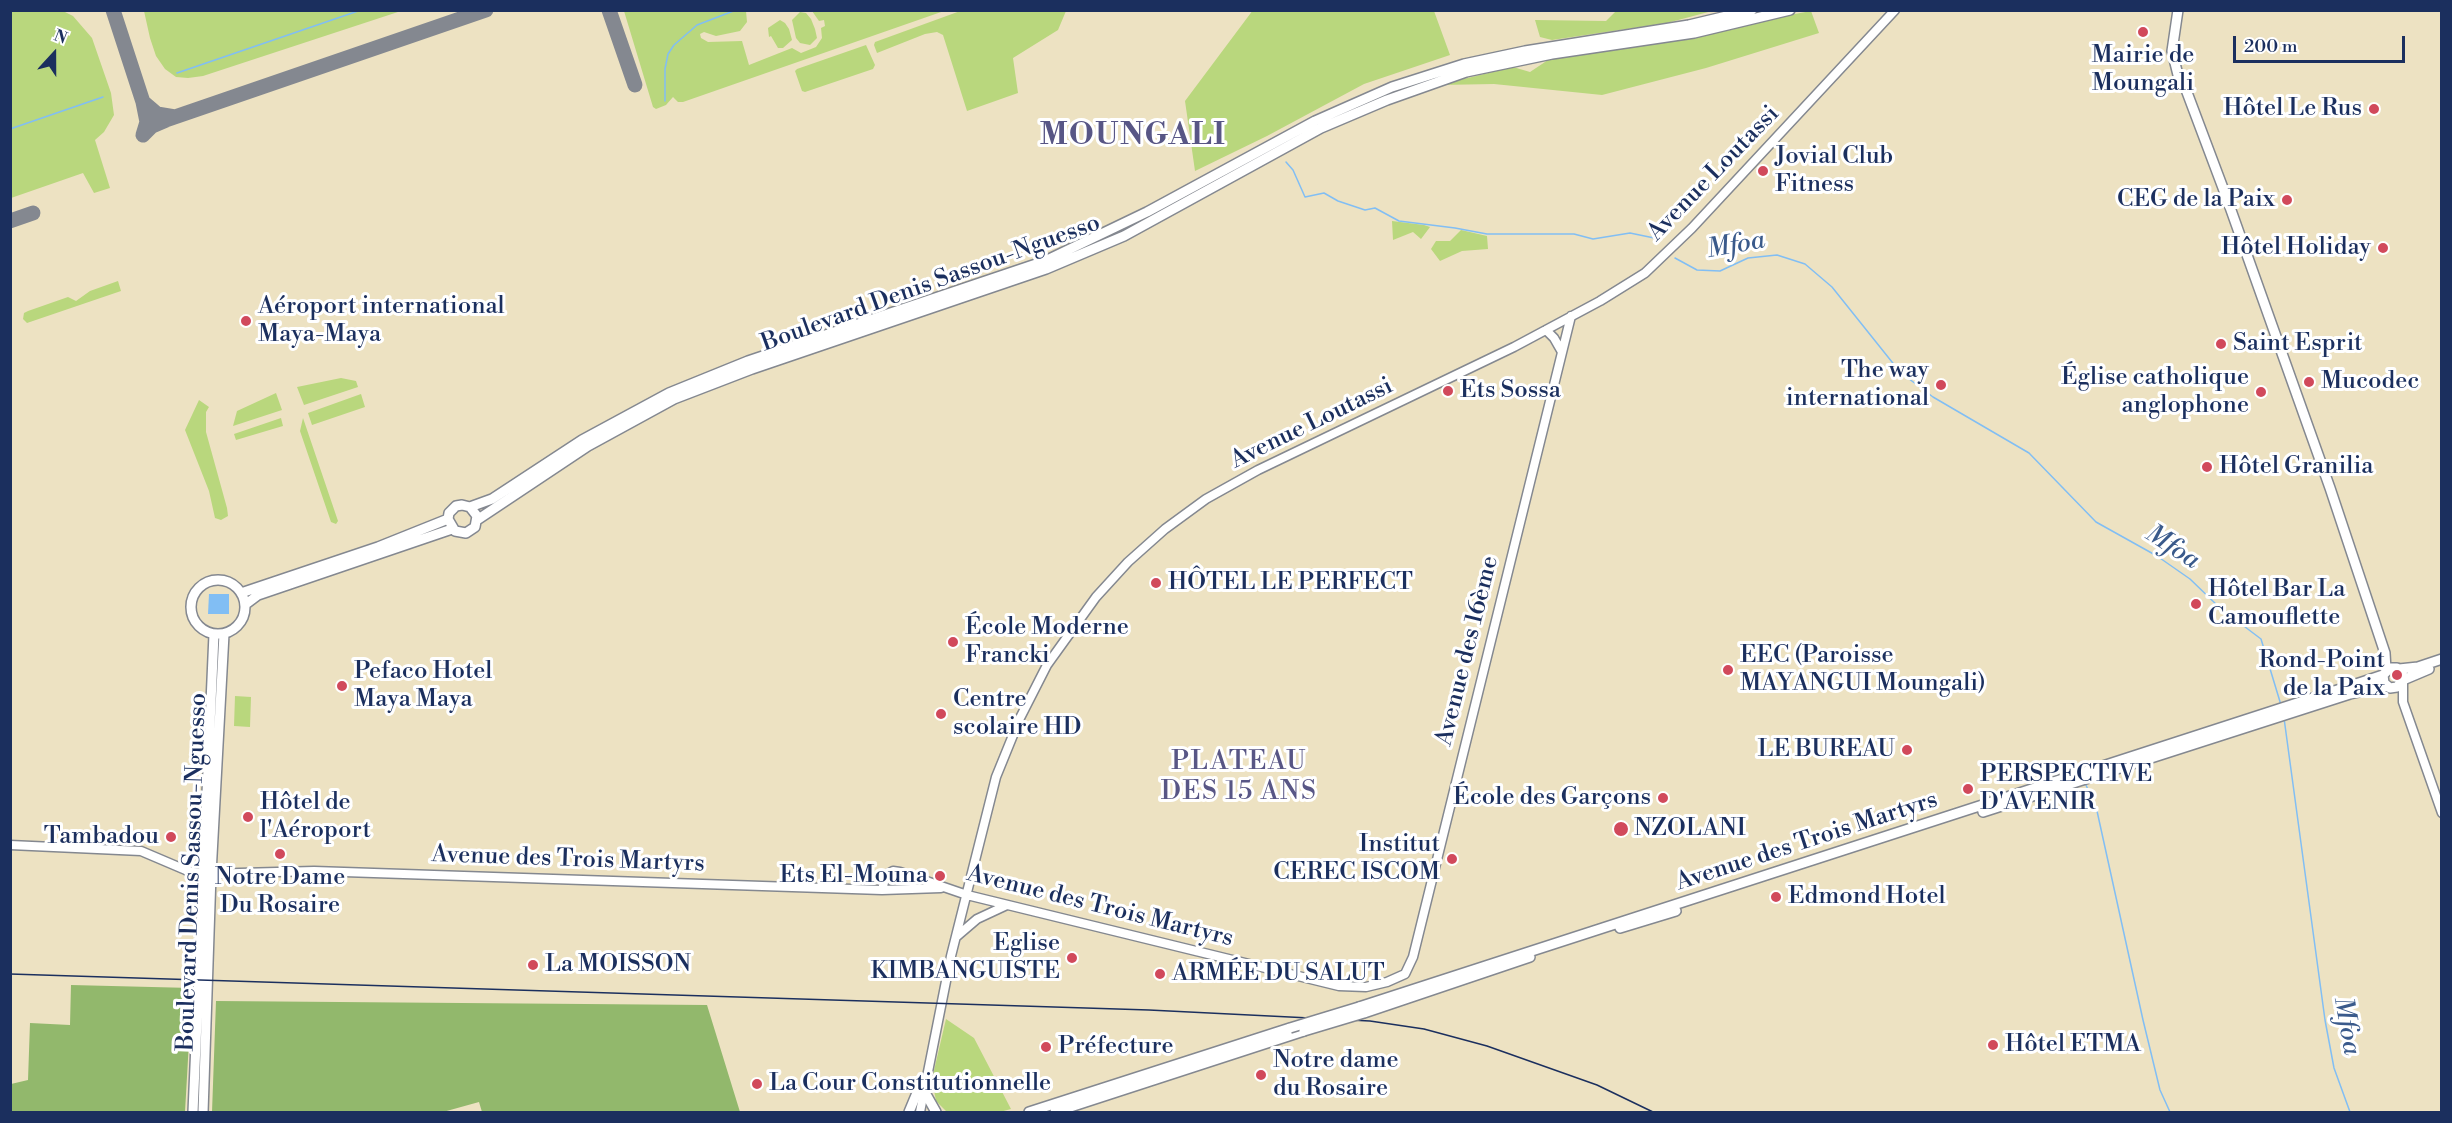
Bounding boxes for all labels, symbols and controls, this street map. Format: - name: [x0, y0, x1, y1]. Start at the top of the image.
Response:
- north arrow: [24, 24, 84, 84]
- scale bar: [2236, 24, 2408, 62]
- marker: Mairie de Moungali: [2136, 25, 2150, 39]
- text: N: [51, 26, 70, 49]
- text: 200 m: [2244, 35, 2298, 58]
- place label: Mairie de Moungali: [2092, 42, 2194, 98]
- place label: Hôtel Le Rus: [2223, 95, 2362, 123]
- street label: Avenue Loutassi: [1642, 100, 1786, 248]
- marker: Hôtel Le Rus: [2367, 102, 2381, 116]
- district label: MOUNGALI: [1040, 119, 1226, 155]
- place label: Jovial Club Fitness: [1775, 143, 1893, 199]
- marker: Jovial Club Fitness: [1756, 164, 1770, 178]
- place label: CEG de la Paix: [2117, 186, 2275, 214]
- marker: CEG de la Paix: [2280, 193, 2294, 207]
- street label: Boulevard Denis Sassou-Nguesso: [758, 209, 1104, 359]
- water label: Mfoa: [1704, 226, 1768, 266]
- place label: Hôtel Holiday: [2221, 234, 2371, 262]
- marker: Hôtel Holiday: [2376, 241, 2390, 255]
- place label: Aéroport international Maya-Maya: [258, 293, 505, 349]
- marker: Aéroport international Maya-Maya: [239, 314, 253, 328]
- place label: Saint Esprit: [2233, 330, 2363, 358]
- marker: Saint Esprit: [2214, 337, 2228, 351]
- place label: The way international: [1786, 357, 1929, 413]
- place label: Église catholique anglophone: [2061, 364, 2249, 420]
- place label: Mucodec: [2321, 368, 2419, 396]
- street label: Avenue Loutassi: [1226, 372, 1398, 476]
- marker: Mucodec: [2302, 375, 2316, 389]
- place label: Ets Sossa: [1460, 377, 1561, 405]
- marker: The way international: [1934, 378, 1948, 392]
- marker: Ets Sossa: [1441, 384, 1455, 398]
- marker: Église catholique anglophone: [2254, 385, 2268, 399]
- place label: Hôtel Granilia: [2219, 453, 2373, 481]
- marker: Hôtel Granilia: [2200, 460, 2214, 474]
- water label: Mfoa: [2139, 519, 2205, 577]
- street label: Avenue des 16ème: [1430, 553, 1506, 749]
- place label: HÔTEL LE PERFECT: [1168, 569, 1413, 597]
- marker: HÔTEL LE PERFECT: [1149, 576, 1163, 590]
- place label: Hôtel Bar La Camouflette: [2208, 576, 2345, 632]
- marker: Hôtel Bar La Camouflette: [2189, 597, 2203, 611]
- place label: École Moderne Francki: [965, 614, 1129, 670]
- marker: École Moderne Francki: [946, 635, 960, 649]
- place label: EEC (Paroisse MAYANGUI Moungali): [1740, 642, 1986, 698]
- place label: Rond-Point de la Paix: [2259, 647, 2385, 703]
- place label: Pefaco Hotel Maya Maya: [354, 658, 492, 714]
- marker: EEC (Paroisse MAYANGUI Moungali): [1721, 663, 1735, 677]
- marker: Rond-Point de la Paix: [2390, 668, 2404, 682]
- marker: Pefaco Hotel Maya Maya: [335, 679, 349, 693]
- place label: Centre scolaire HD: [953, 686, 1081, 742]
- street label: Boulevard Denis Sassou-Nguesso: [172, 692, 214, 1052]
- marker: Centre scolaire HD: [934, 707, 948, 721]
- place label: LE BUREAU: [1758, 736, 1895, 764]
- marker: LE BUREAU: [1900, 743, 1914, 757]
- district label: PLATEAU DES 15 ANS: [1161, 747, 1317, 808]
- place label: PERSPECTIVE D'AVENIR: [1980, 761, 2152, 817]
- marker: PERSPECTIVE D'AVENIR: [1961, 782, 1975, 796]
- place label: École des Garçons: [1453, 784, 1651, 812]
- street label: Avenue des Trois Martyrs: [1672, 786, 1942, 898]
- place label: Hôtel de l'Aéroport: [260, 789, 371, 845]
- marker: École des Garçons: [1656, 791, 1670, 805]
- marker: Hôtel de l'Aéroport: [241, 810, 255, 824]
- place label: NZOLANI: [1634, 815, 1746, 843]
- marker: NZOLANI: [1612, 820, 1630, 838]
- place label: Tambadou: [44, 823, 159, 851]
- marker: Tambadou: [164, 830, 178, 844]
- place label: Institut CEREC ISCOM: [1273, 831, 1440, 887]
- street label: Avenue des Trois Martyrs: [431, 841, 705, 879]
- marker: Notre Dame Du Rosaire: [273, 847, 287, 861]
- marker: Institut CEREC ISCOM: [1445, 852, 1459, 866]
- street label: Avenue des Trois Martyrs: [964, 860, 1236, 954]
- place label: Ets El-Mouna: [779, 862, 928, 890]
- place label: Notre Dame Du Rosaire: [215, 864, 345, 920]
- marker: Ets El-Mouna: [933, 869, 947, 883]
- place label: Edmond Hotel: [1788, 883, 1946, 911]
- marker: Edmond Hotel: [1769, 890, 1783, 904]
- place label: Eglise KIMBANGUISTE: [871, 930, 1060, 986]
- place label: La MOISSON: [545, 951, 691, 979]
- marker: Eglise KIMBANGUISTE: [1065, 951, 1079, 965]
- marker: La MOISSON: [526, 958, 540, 972]
- place label: ARMÉE DU SALUT: [1172, 960, 1385, 988]
- marker: ARMÉE DU SALUT: [1153, 967, 1167, 981]
- water label: Mfoa: [2326, 994, 2366, 1058]
- place label: Hôtel ETMA: [2005, 1031, 2141, 1059]
- place label: Préfecture: [1058, 1033, 1174, 1061]
- marker: Hôtel ETMA: [1986, 1038, 2000, 1052]
- marker: Préfecture: [1039, 1040, 1053, 1054]
- place label: Notre dame du Rosaire: [1273, 1047, 1399, 1103]
- marker: Notre dame du Rosaire: [1254, 1068, 1268, 1082]
- place label: La Cour Constitutionnelle: [769, 1070, 1051, 1098]
- marker: La Cour Constitutionnelle: [750, 1077, 764, 1091]

